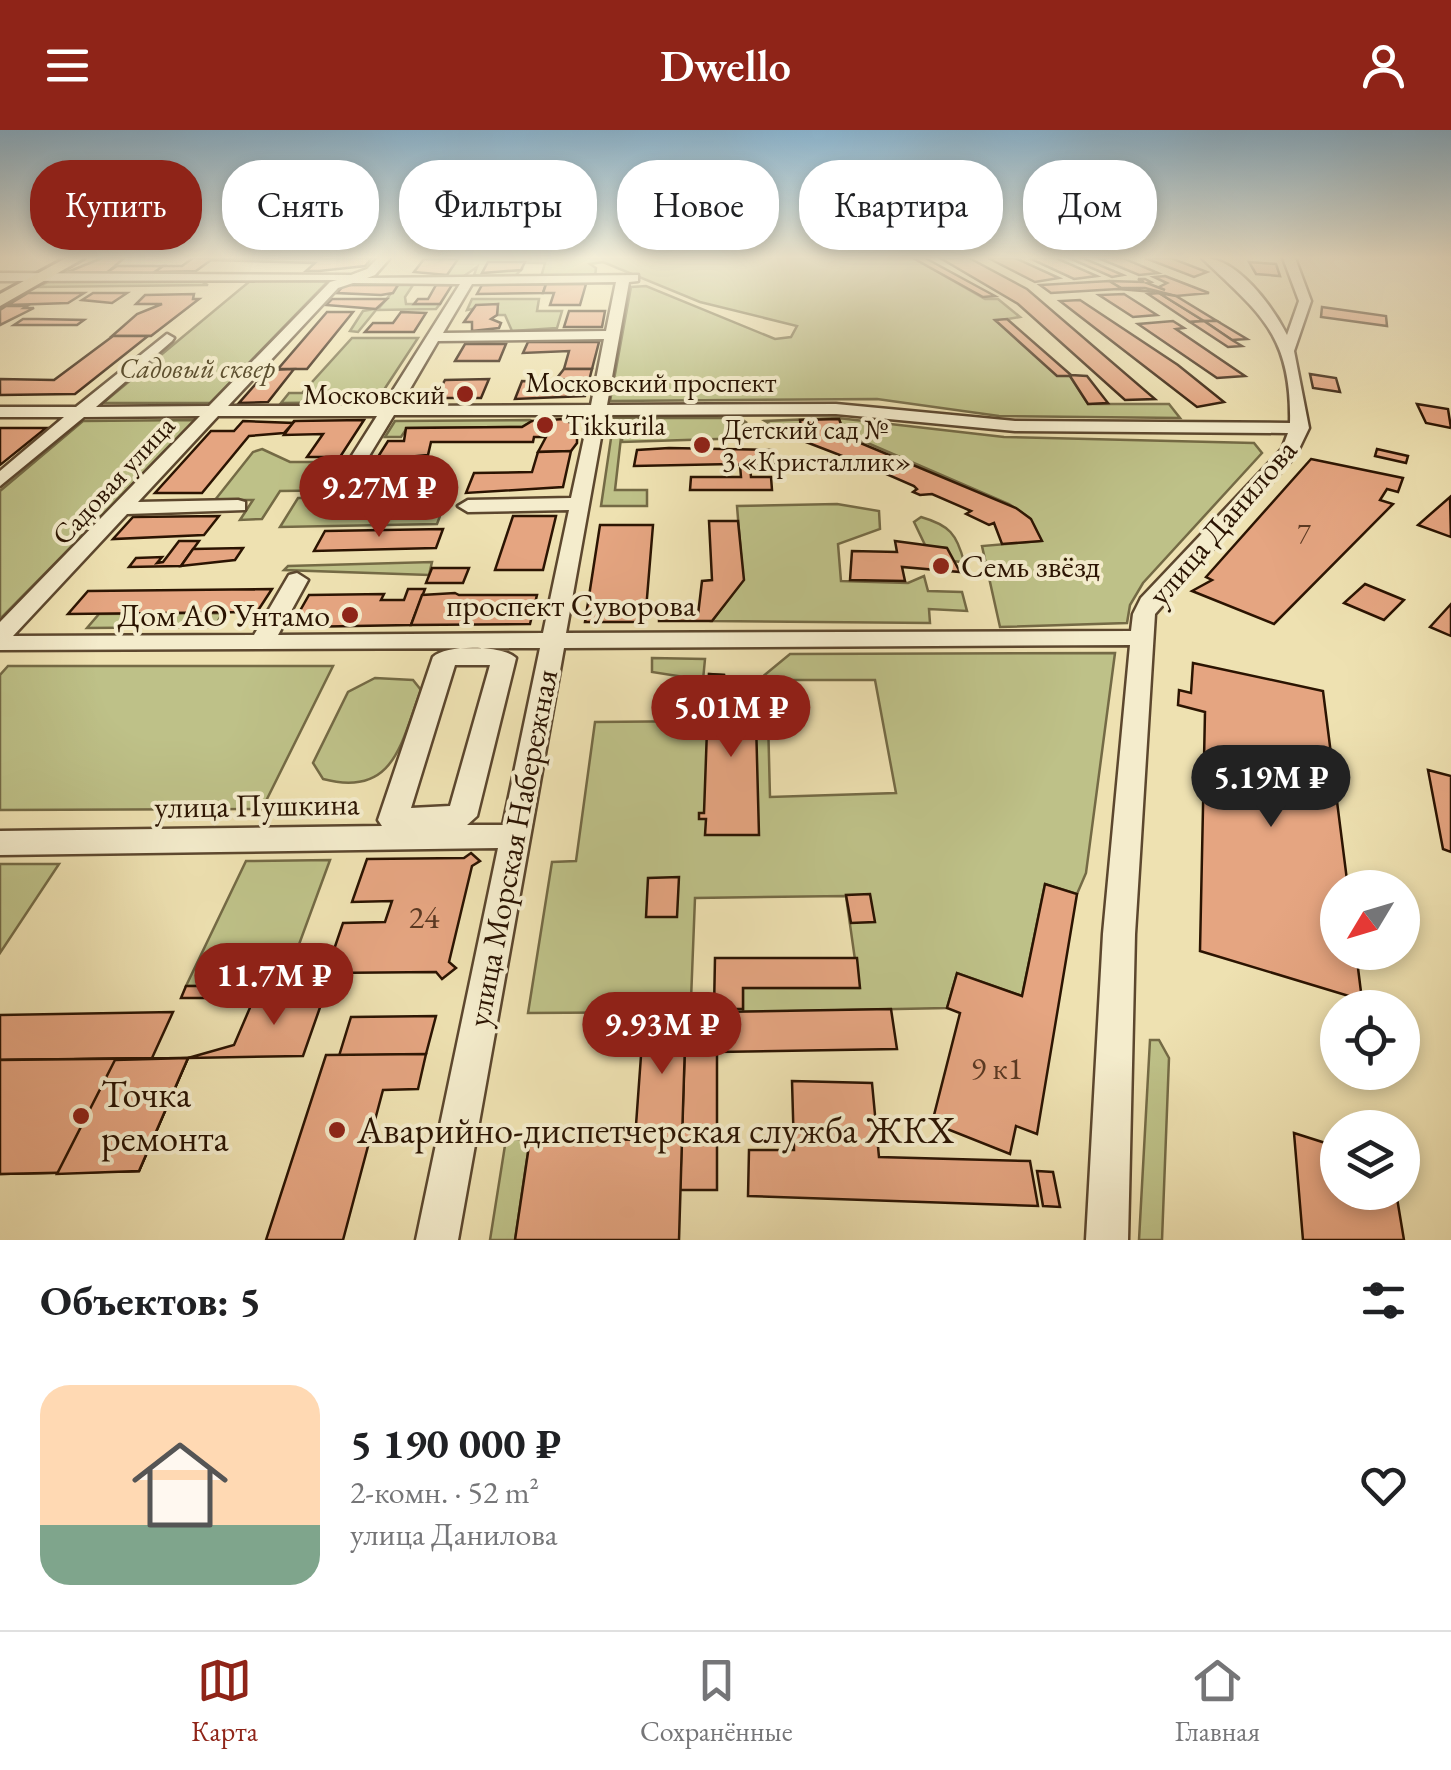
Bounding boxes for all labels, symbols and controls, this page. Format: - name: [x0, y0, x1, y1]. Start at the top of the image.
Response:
- text: Dwello: [660, 36, 791, 94]
- icon: menu: [40, 38, 95, 93]
- icon: person: [1356, 38, 1411, 93]
- chip: Купить: [30, 160, 202, 250]
- chip: Снять: [222, 160, 379, 250]
- chip: Фильтры: [399, 160, 597, 250]
- chip: Новое: [617, 160, 779, 250]
- chip: Квартира: [799, 160, 1003, 250]
- chip: Дом: [1023, 160, 1157, 250]
- park label: Садовый сквер: [119, 350, 276, 386]
- street label: Московский проспект: [526, 364, 777, 400]
- place label: Московский: [303, 376, 445, 412]
- marker: Московский: [454, 383, 476, 405]
- street label: Садовая улица: [44, 407, 183, 552]
- place label: Tikkurila: [565, 407, 667, 443]
- place label: Детский сад № 3 «Кристаллик»: [722, 411, 911, 479]
- marker: Tikkurila: [534, 414, 556, 436]
- street label: улица Данилова: [1138, 430, 1306, 614]
- marker: Детский сад № 3 «Кристаллик»: [691, 434, 713, 456]
- pin: 9.27M ₽: [287, 455, 471, 540]
- text: 9.27M ₽: [321, 466, 437, 508]
- house number: 7: [1297, 515, 1311, 551]
- place label: Семь звёзд: [961, 545, 1101, 587]
- marker: Семь звёзд: [930, 555, 952, 577]
- street label: проспект Суворова: [446, 584, 696, 626]
- place label: Дом АО Унтамо: [118, 594, 330, 636]
- marker: Дом АО Унтамо: [339, 604, 361, 626]
- street label: улица Морская Набережная: [457, 666, 567, 1030]
- pin: 5.01M ₽: [639, 675, 823, 760]
- text: 5.01M ₽: [673, 686, 789, 728]
- pin: 5.19M ₽: [1179, 745, 1363, 830]
- text: 5.19M ₽: [1213, 756, 1329, 798]
- street label: улица Пушкина: [154, 782, 360, 828]
- north arrow: [1320, 870, 1420, 970]
- map controls: [1320, 870, 1420, 1210]
- house number: 24: [409, 896, 440, 938]
- pin: 11.7M ₽: [182, 943, 366, 1028]
- text: 11.7M ₽: [216, 954, 332, 996]
- button: locate: [1320, 990, 1420, 1090]
- pin: 9.93M ₽: [570, 992, 754, 1077]
- text: 9.93M ₽: [604, 1003, 720, 1045]
- house number: 9 к1: [971, 1047, 1023, 1089]
- place label: Точка ремонта: [101, 1069, 229, 1162]
- marker: Точка ремонта: [70, 1105, 92, 1127]
- place label: Аварийно-диспетчерская служба ЖКХ: [356, 1105, 954, 1154]
- button: layers: [1320, 1110, 1420, 1210]
- marker: Аварийно-диспетчерская служба ЖКХ: [326, 1119, 348, 1141]
- text: Объектов: 5: [40, 1273, 261, 1328]
- icon: filters: [1356, 1273, 1411, 1328]
- text: 5 190 000 ₽: [350, 1416, 561, 1471]
- icon: home: [120, 1425, 240, 1545]
- icon: heart: [1356, 1458, 1411, 1513]
- text: 2-комн. · 52 m²: [350, 1471, 539, 1513]
- text: улица Данилова: [350, 1513, 558, 1555]
- tab: Карта: [191, 1653, 258, 1749]
- tab: Сохранённые: [640, 1653, 793, 1749]
- tab: Главная: [1175, 1653, 1260, 1749]

